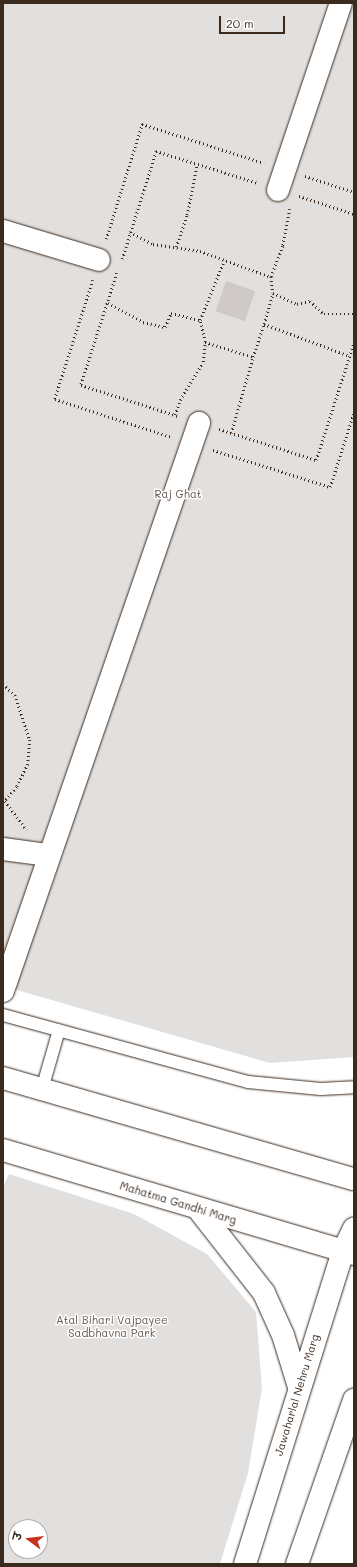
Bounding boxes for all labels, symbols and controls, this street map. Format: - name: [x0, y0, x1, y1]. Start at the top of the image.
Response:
- scale bar: [221, 8, 287, 34]
- text: 20 m: [226, 15, 254, 31]
- park label: Raj Ghat: [154, 487, 202, 501]
- street label: Mahatma Gandhi Marg: [118, 1179, 238, 1227]
- park label: Atal Bihari Vajpayee Sadbhavna Park: [56, 1314, 168, 1340]
- street label: Jawaharlal Nehru Marg: [272, 1333, 322, 1457]
- north arrow: [8, 1519, 48, 1559]
- text: उ: [9, 1531, 25, 1542]

